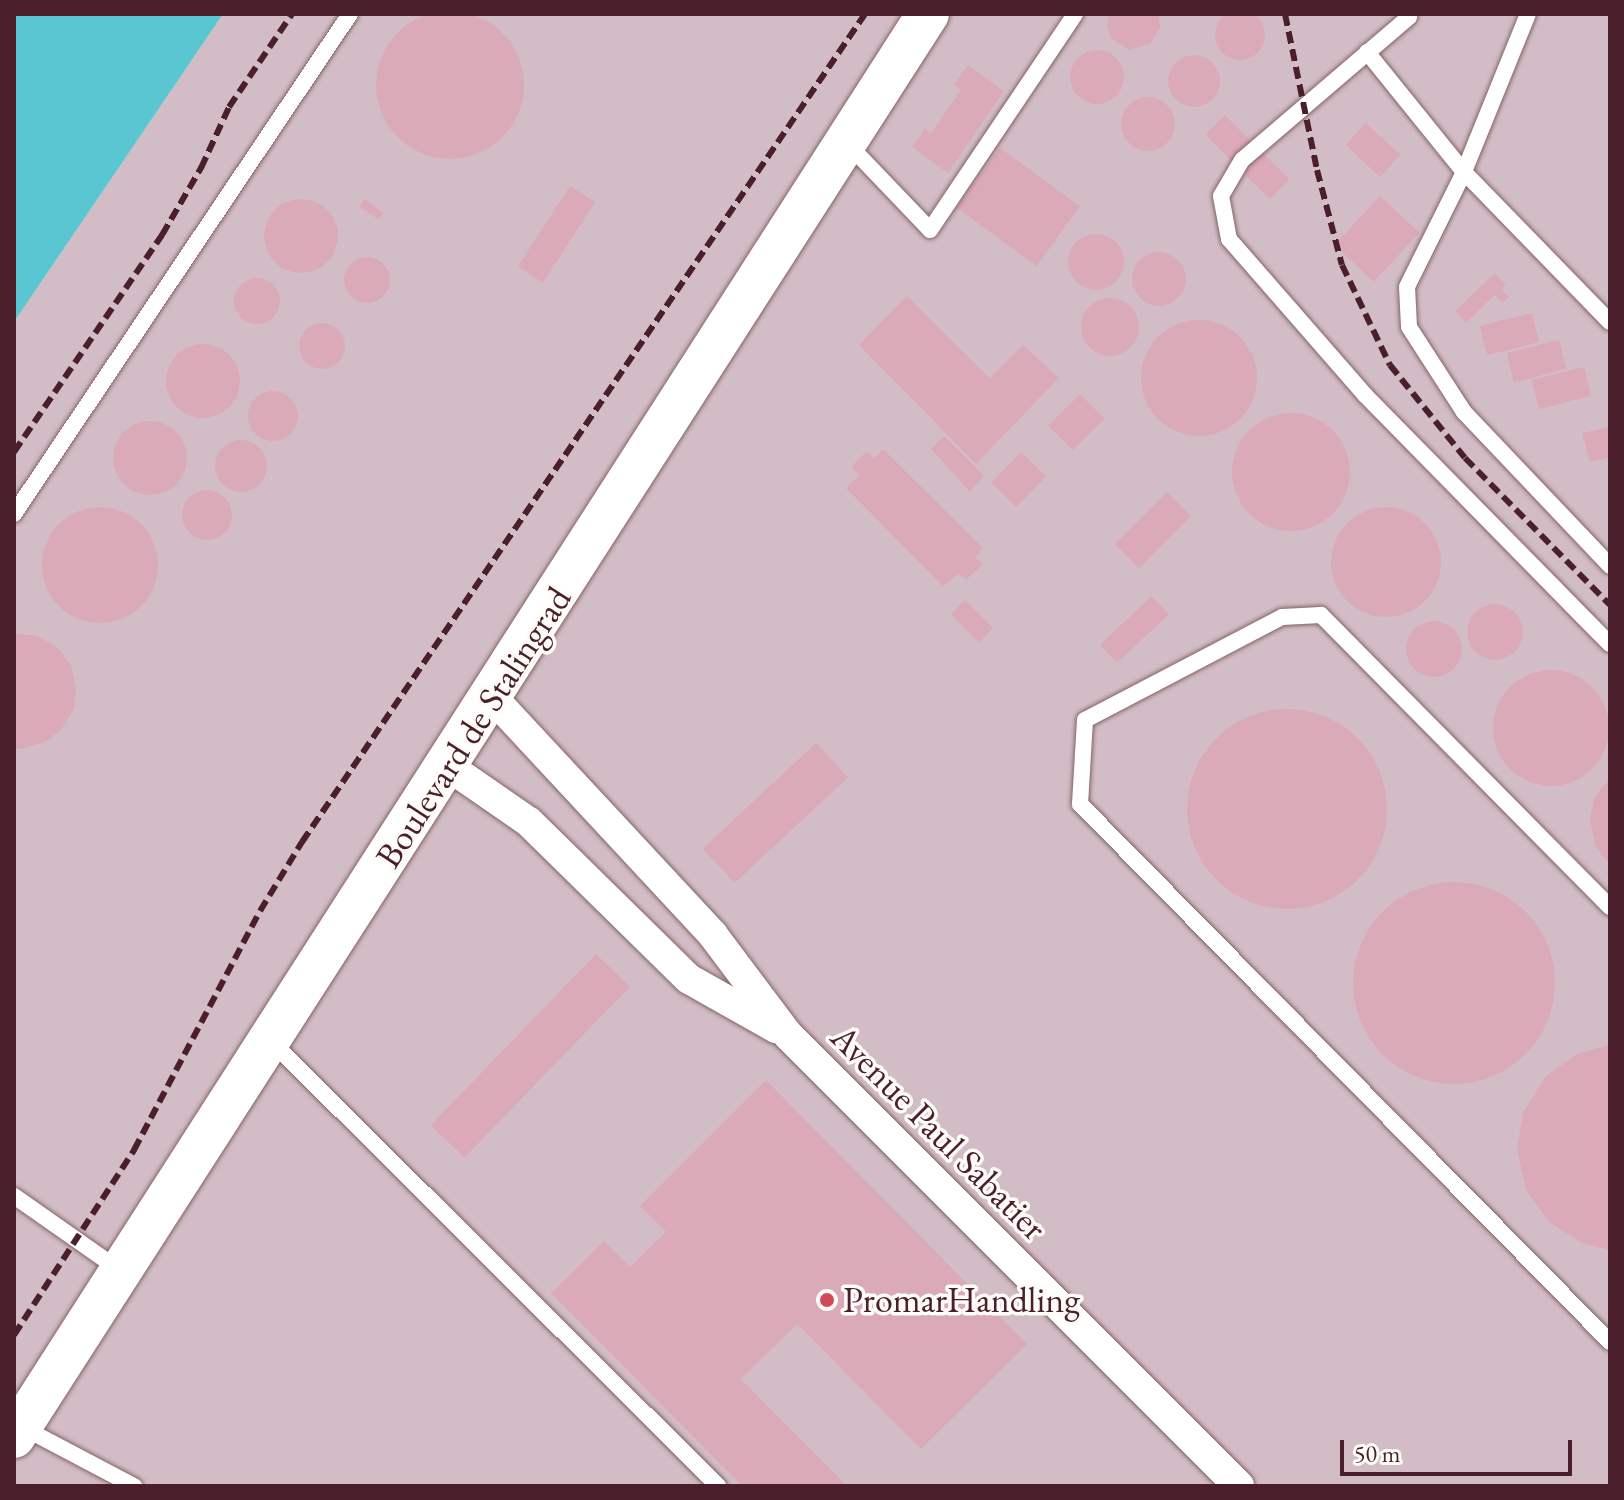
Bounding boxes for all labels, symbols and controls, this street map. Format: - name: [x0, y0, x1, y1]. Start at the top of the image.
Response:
- street label: Boulevard de Stalingrad: [366, 578, 580, 876]
- street label: Avenue Paul Sabatier: [822, 1015, 1056, 1249]
- place label: PromarHandling: [843, 1278, 1080, 1322]
- marker: PromarHandling: [818, 1291, 836, 1309]
- scale bar: [1344, 1424, 1576, 1474]
- text: 50 m: [1354, 1438, 1401, 1469]

